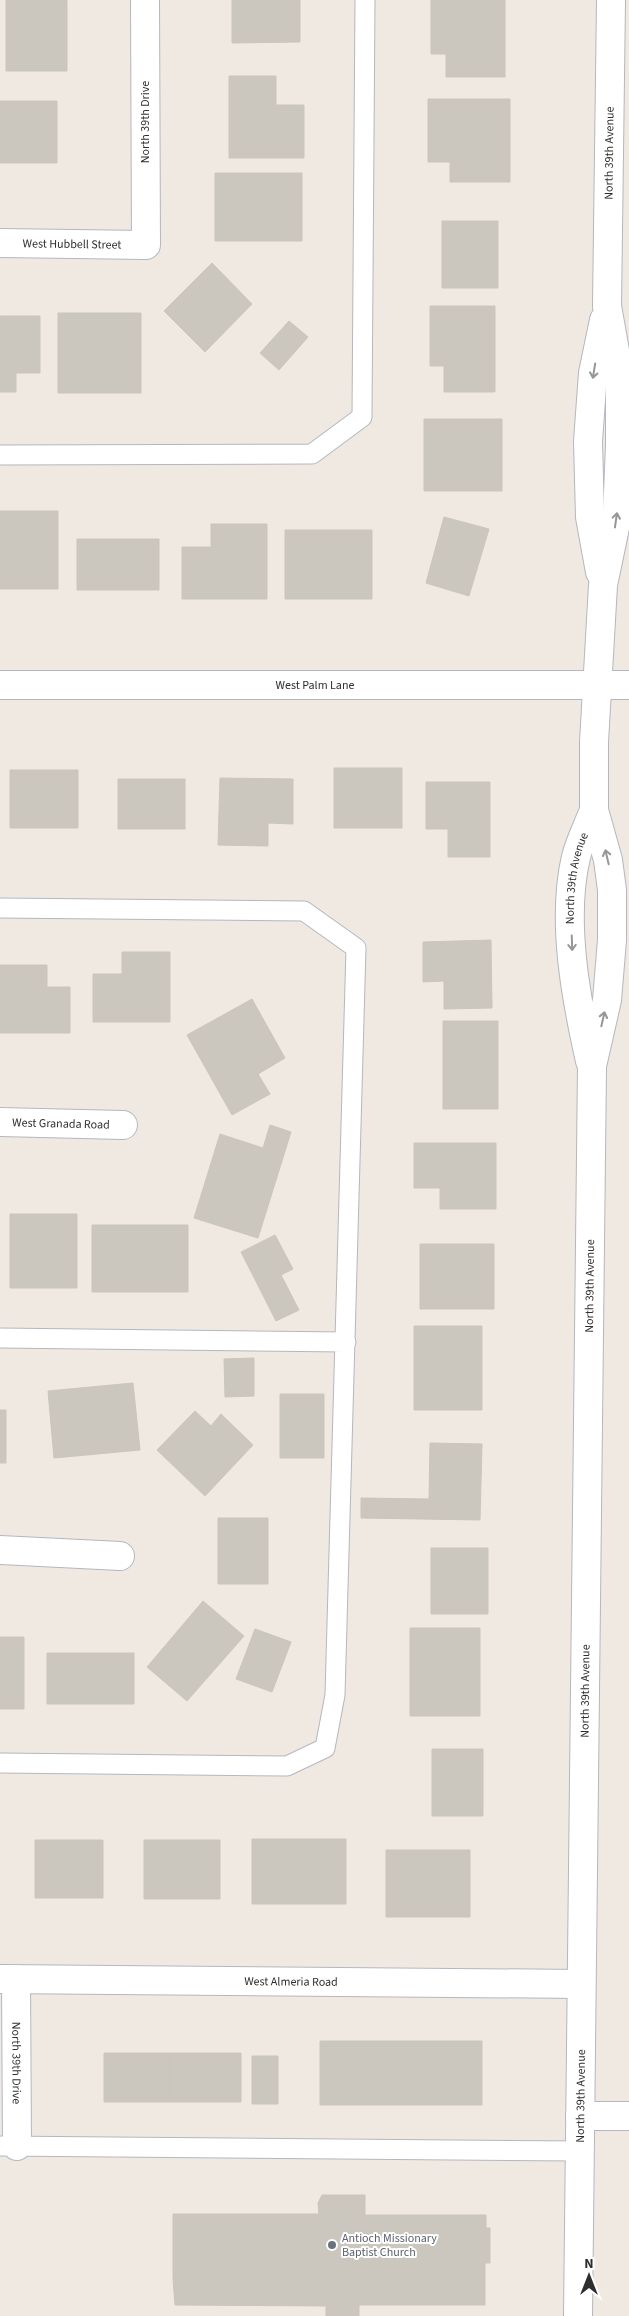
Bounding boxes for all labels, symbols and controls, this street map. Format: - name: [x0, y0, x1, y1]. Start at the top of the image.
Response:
- street label: North 39th Drive: [137, 81, 154, 163]
- street label: North 39th Avenue: [600, 106, 619, 200]
- street label: West Hubbell Street: [22, 235, 122, 254]
- one-way arrow: [588, 362, 598, 378]
- one-way arrow: [611, 512, 621, 528]
- street label: West Palm Lane: [276, 677, 354, 694]
- street label: North 39th Avenue: [562, 830, 593, 924]
- one-way arrow: [602, 850, 611, 866]
- one-way arrow: [567, 934, 577, 951]
- one-way arrow: [599, 1011, 608, 1027]
- street label: West Granada Road: [12, 1114, 110, 1134]
- street label: North 39th Avenue: [581, 1239, 599, 1333]
- street label: North 39th Avenue: [576, 1644, 595, 1738]
- street label: West Almeria Road: [244, 1973, 338, 1991]
- street label: North 39th Drive: [7, 2022, 25, 2104]
- street label: North 39th Avenue: [572, 2049, 590, 2143]
- place label: Antioch Missionary Baptist Church: [342, 2230, 437, 2261]
- marker: Antioch Missionary Baptist Church: [326, 2239, 338, 2251]
- north arrow: [564, 2251, 614, 2301]
- text: N: [584, 2254, 594, 2274]

